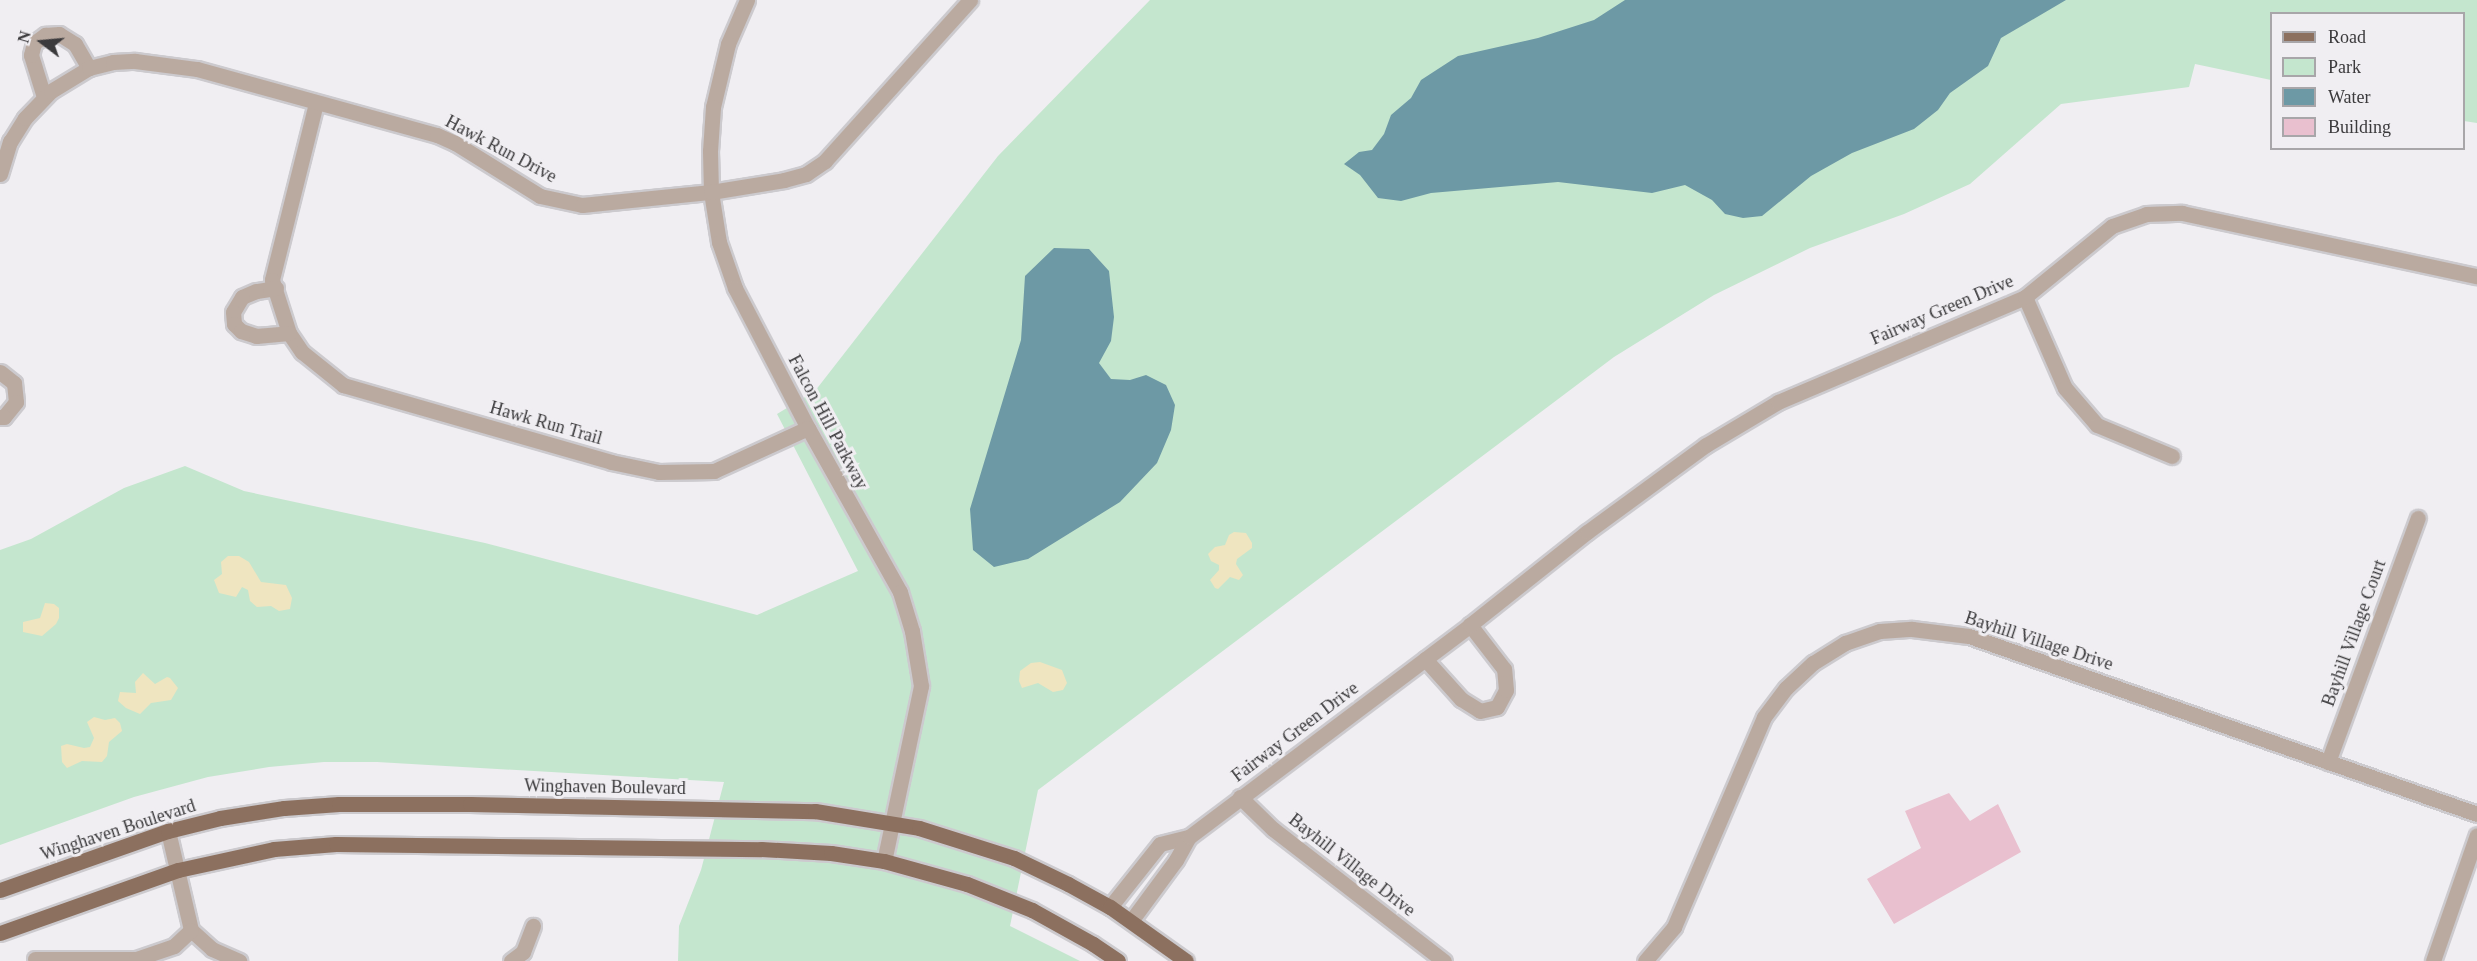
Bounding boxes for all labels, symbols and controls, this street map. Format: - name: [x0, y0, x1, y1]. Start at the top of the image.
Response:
- north arrow: [12, 12, 72, 72]
- legend: [2270, 12, 2465, 150]
- text: Road: [2328, 27, 2366, 47]
- text: N: [14, 29, 34, 45]
- text: Park: [2328, 57, 2361, 77]
- text: Water: [2328, 87, 2371, 107]
- street label: Hawk Run Drive: [442, 111, 560, 187]
- text: Building: [2328, 117, 2391, 137]
- street label: Fairway Green Drive: [1867, 270, 2017, 350]
- street label: Falcon Hill Parkway: [783, 351, 873, 493]
- street label: Hawk Run Trail: [487, 397, 605, 449]
- street label: Bayhill Village Court: [2317, 557, 2391, 709]
- street label: Bayhill Village Drive: [1962, 607, 2116, 675]
- street label: Fairway Green Drive: [1227, 677, 1363, 787]
- street label: Winghaven Boulevard: [524, 775, 686, 799]
- street label: Winghaven Boulevard: [38, 795, 198, 865]
- street label: Bayhill Village Drive: [1284, 809, 1420, 921]

